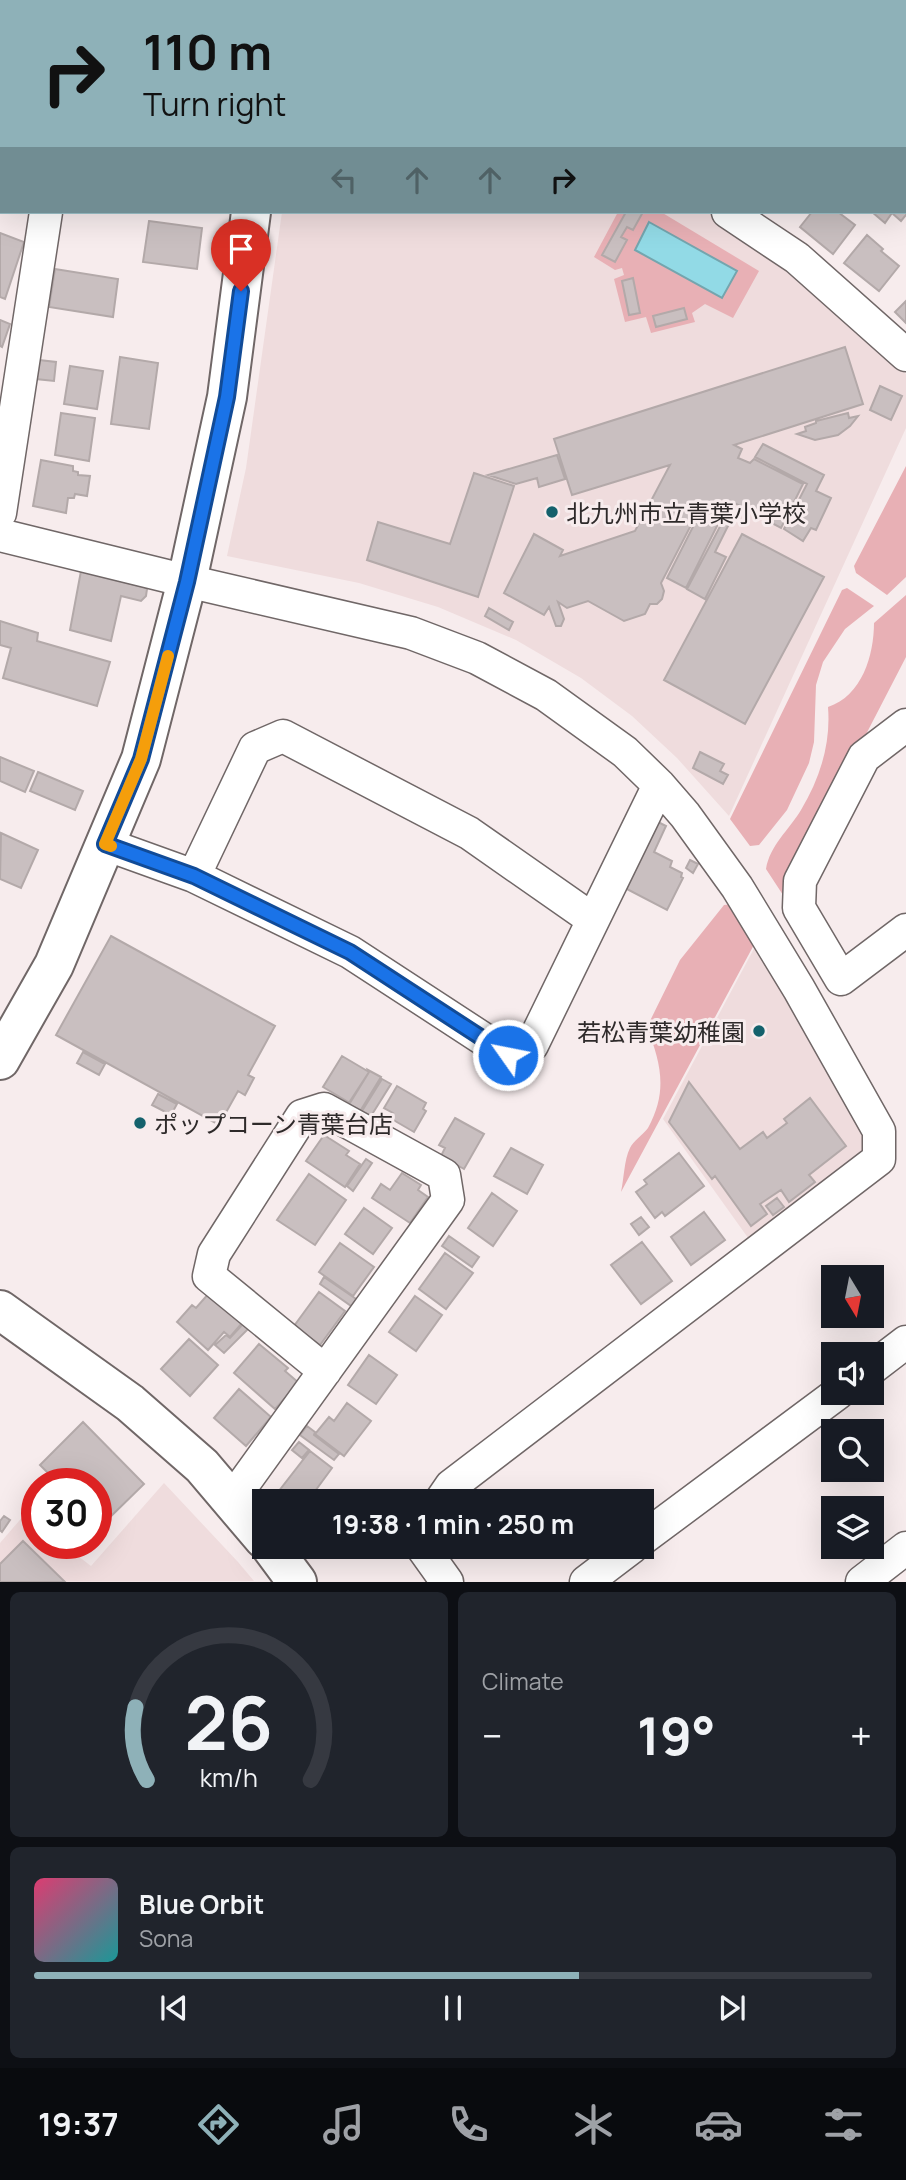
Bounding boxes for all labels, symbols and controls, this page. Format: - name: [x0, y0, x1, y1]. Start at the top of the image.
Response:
- text: 110 m: [143, 18, 272, 85]
- icon: right: [28, 28, 119, 119]
- text: Turn right: [143, 82, 286, 126]
- icon: left: [325, 161, 363, 199]
- icon: ahead: [398, 161, 436, 199]
- icon: ahead: [471, 161, 509, 199]
- icon: right: [544, 161, 582, 199]
- pin: [211, 219, 271, 291]
- icon: arrive: [222, 230, 260, 268]
- place label: 北九州市立青葉小学校: [566, 496, 806, 529]
- marker: 北九州市立青葉小学校: [544, 504, 560, 520]
- place label: 若松青葉幼稚園: [577, 1015, 745, 1048]
- position arrow: [471, 1018, 545, 1092]
- marker: 若松青葉幼稚園: [751, 1023, 767, 1039]
- place label: ポップコーン青葉台店: [154, 1107, 393, 1140]
- marker: ポップコーン青葉台店: [132, 1115, 148, 1131]
- north arrow: [821, 1265, 884, 1328]
- map controls: [821, 1265, 884, 1559]
- button: sound: [821, 1342, 884, 1405]
- button: search: [821, 1419, 884, 1482]
- speed limit sign: 30: [21, 1468, 112, 1559]
- button: layers: [821, 1496, 884, 1559]
- text: 19:38 · 1 min · 250 m: [332, 1506, 574, 1542]
- text: Climate: [482, 1665, 564, 1697]
- text: 26: [185, 1673, 273, 1773]
- text: 19°: [637, 1700, 716, 1771]
- text: −: [482, 1709, 503, 1761]
- text: +: [850, 1709, 872, 1761]
- text: km/h: [200, 1760, 258, 1795]
- text: Blue Orbit: [139, 1886, 264, 1922]
- text: Sona: [139, 1922, 193, 1954]
- icon: previous: [155, 1989, 193, 2027]
- icon: pause: [434, 1989, 472, 2027]
- icon: next: [713, 1989, 751, 2027]
- icon: directions: [194, 2100, 243, 2149]
- icon: music: [319, 2100, 368, 2149]
- icon: phone: [444, 2100, 493, 2149]
- icon: climate: [569, 2100, 618, 2149]
- icon: car: [694, 2100, 743, 2149]
- icon: filters: [819, 2100, 868, 2149]
- text: 19:37: [38, 2102, 119, 2146]

